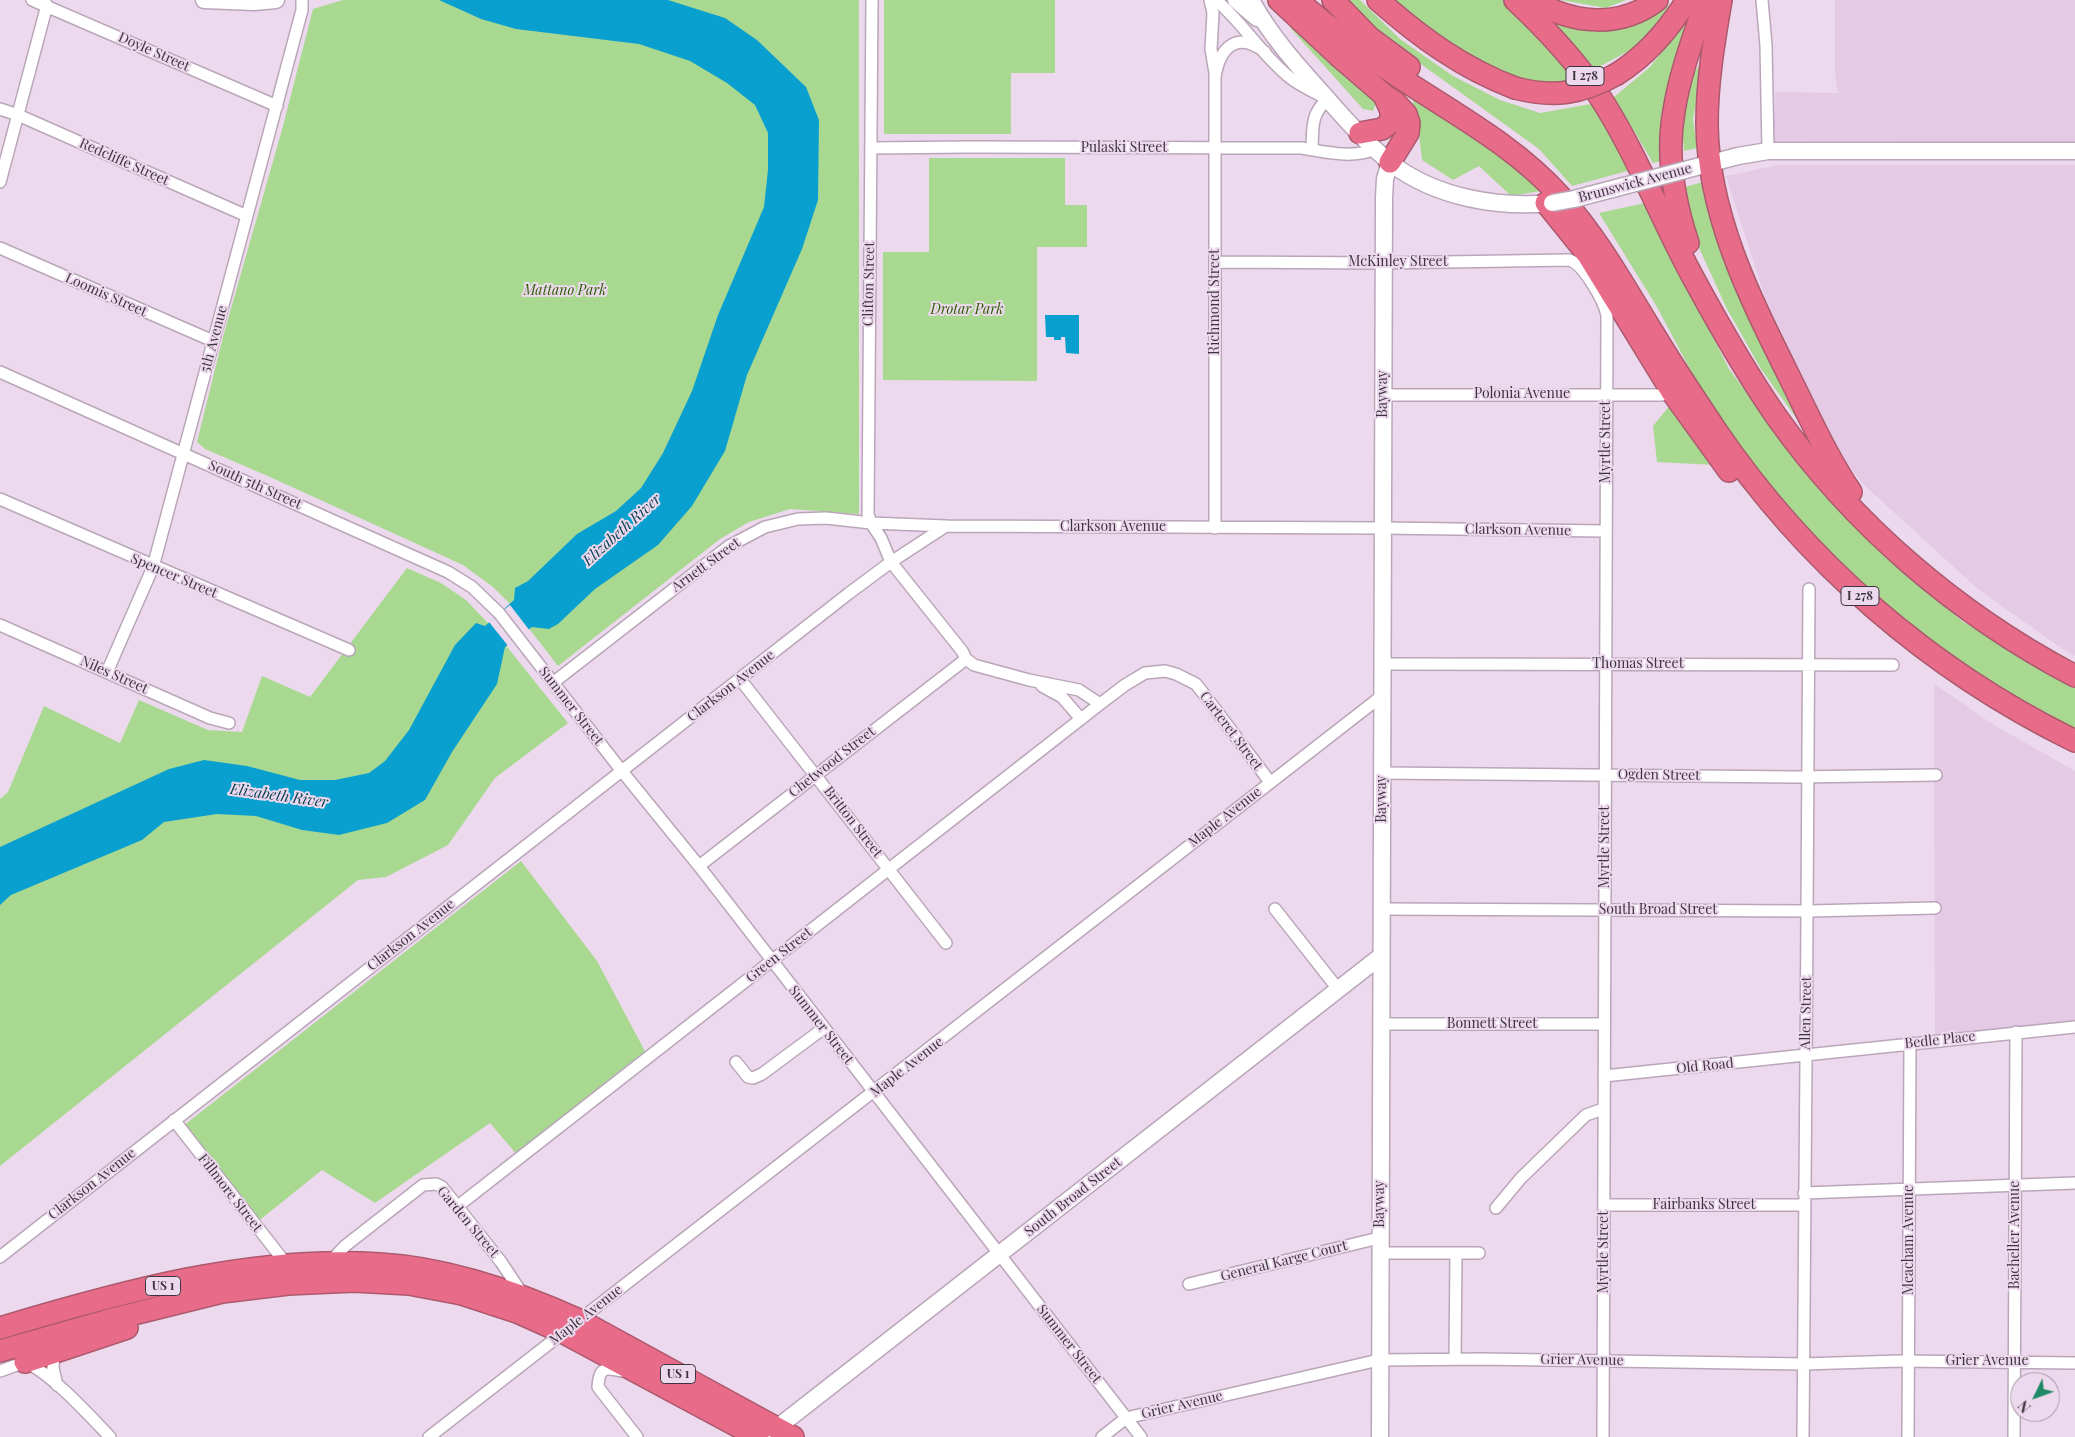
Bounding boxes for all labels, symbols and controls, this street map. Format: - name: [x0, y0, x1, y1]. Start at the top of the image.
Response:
- street label: Doyle Street: [116, 29, 192, 75]
- road number: I 278: [1566, 66, 1604, 85]
- street label: Redcliffe Street: [77, 135, 171, 189]
- street label: Pulaski Street: [1081, 140, 1167, 156]
- street label: Brunswick Avenue: [1576, 160, 1694, 206]
- street label: Clifton Street: [860, 242, 878, 326]
- street label: Richmond Street: [1207, 249, 1223, 355]
- street label: McKinley Street: [1348, 254, 1448, 270]
- street label: Loomis Street: [63, 270, 149, 320]
- park label: Mattano Park: [524, 283, 606, 299]
- park label: Drotar Park: [931, 302, 1003, 318]
- street label: 5th Avenue: [197, 304, 231, 374]
- street label: Bayway: [1375, 370, 1391, 418]
- street label: Polonia Avenue: [1474, 386, 1570, 402]
- street label: Myrtle Street: [1598, 401, 1614, 483]
- street label: South 5th Street: [206, 457, 304, 513]
- water label: Elizabeth River: [579, 490, 665, 570]
- street label: Clarkson Avenue: [1060, 519, 1166, 535]
- street label: Clarkson Avenue: [1465, 521, 1571, 539]
- street label: Arnett Street: [668, 534, 744, 596]
- street label: Spencer Street: [128, 550, 220, 602]
- road number: I 278: [1841, 586, 1879, 606]
- street label: Clarkson Avenue: [684, 647, 778, 725]
- street label: Niles Street: [78, 653, 150, 697]
- street label: Thomas Street: [1592, 656, 1684, 672]
- street label: Summer Street: [535, 663, 607, 749]
- street label: Carteret Street: [1196, 688, 1266, 774]
- street label: Chetwood Street: [785, 723, 879, 801]
- street label: Ogden Street: [1618, 766, 1700, 784]
- street label: Bayway: [1374, 775, 1390, 823]
- water label: Elizabeth River: [229, 780, 329, 812]
- street label: Britton Street: [820, 783, 886, 861]
- street label: Maple Avenue: [1185, 783, 1265, 851]
- street label: Myrtle Street: [1597, 806, 1613, 888]
- street label: Clarkson Avenue: [364, 896, 458, 974]
- street label: South Broad Street: [1599, 902, 1717, 918]
- street label: Green Street: [743, 924, 815, 986]
- street label: Allen Street: [1797, 976, 1815, 1050]
- street label: Summer Street: [785, 982, 857, 1068]
- street label: Bonnett Street: [1447, 1016, 1537, 1032]
- street label: Bedle Place: [1904, 1028, 1976, 1052]
- street label: Maple Avenue: [867, 1033, 947, 1101]
- street label: Old Road: [1675, 1055, 1735, 1077]
- street label: Clarkson Avenue: [45, 1145, 139, 1223]
- street label: Fillmore Street: [194, 1151, 266, 1235]
- street label: South Broad Street: [1021, 1154, 1125, 1240]
- street label: Bayway: [1372, 1180, 1388, 1228]
- street label: Bacheller Avenue: [2007, 1181, 2023, 1289]
- street label: Garden Street: [433, 1183, 503, 1261]
- street label: Meacham Avenue: [1901, 1185, 1917, 1295]
- street label: Fairbanks Street: [1652, 1197, 1756, 1213]
- street label: Myrtle Street: [1596, 1211, 1612, 1293]
- street label: General Karge Court: [1219, 1237, 1349, 1285]
- road number: US 1: [146, 1276, 180, 1295]
- street label: Maple Avenue: [546, 1281, 626, 1349]
- street label: Summer Street: [1033, 1301, 1105, 1387]
- street label: Grier Avenue: [1540, 1351, 1624, 1369]
- street label: Grier Avenue: [1945, 1353, 2029, 1369]
- road number: US 1: [660, 1365, 696, 1384]
- north arrow: [2010, 1372, 2060, 1422]
- street label: Grier Avenue: [1140, 1387, 1224, 1423]
- text: N: [2014, 1397, 2035, 1417]

